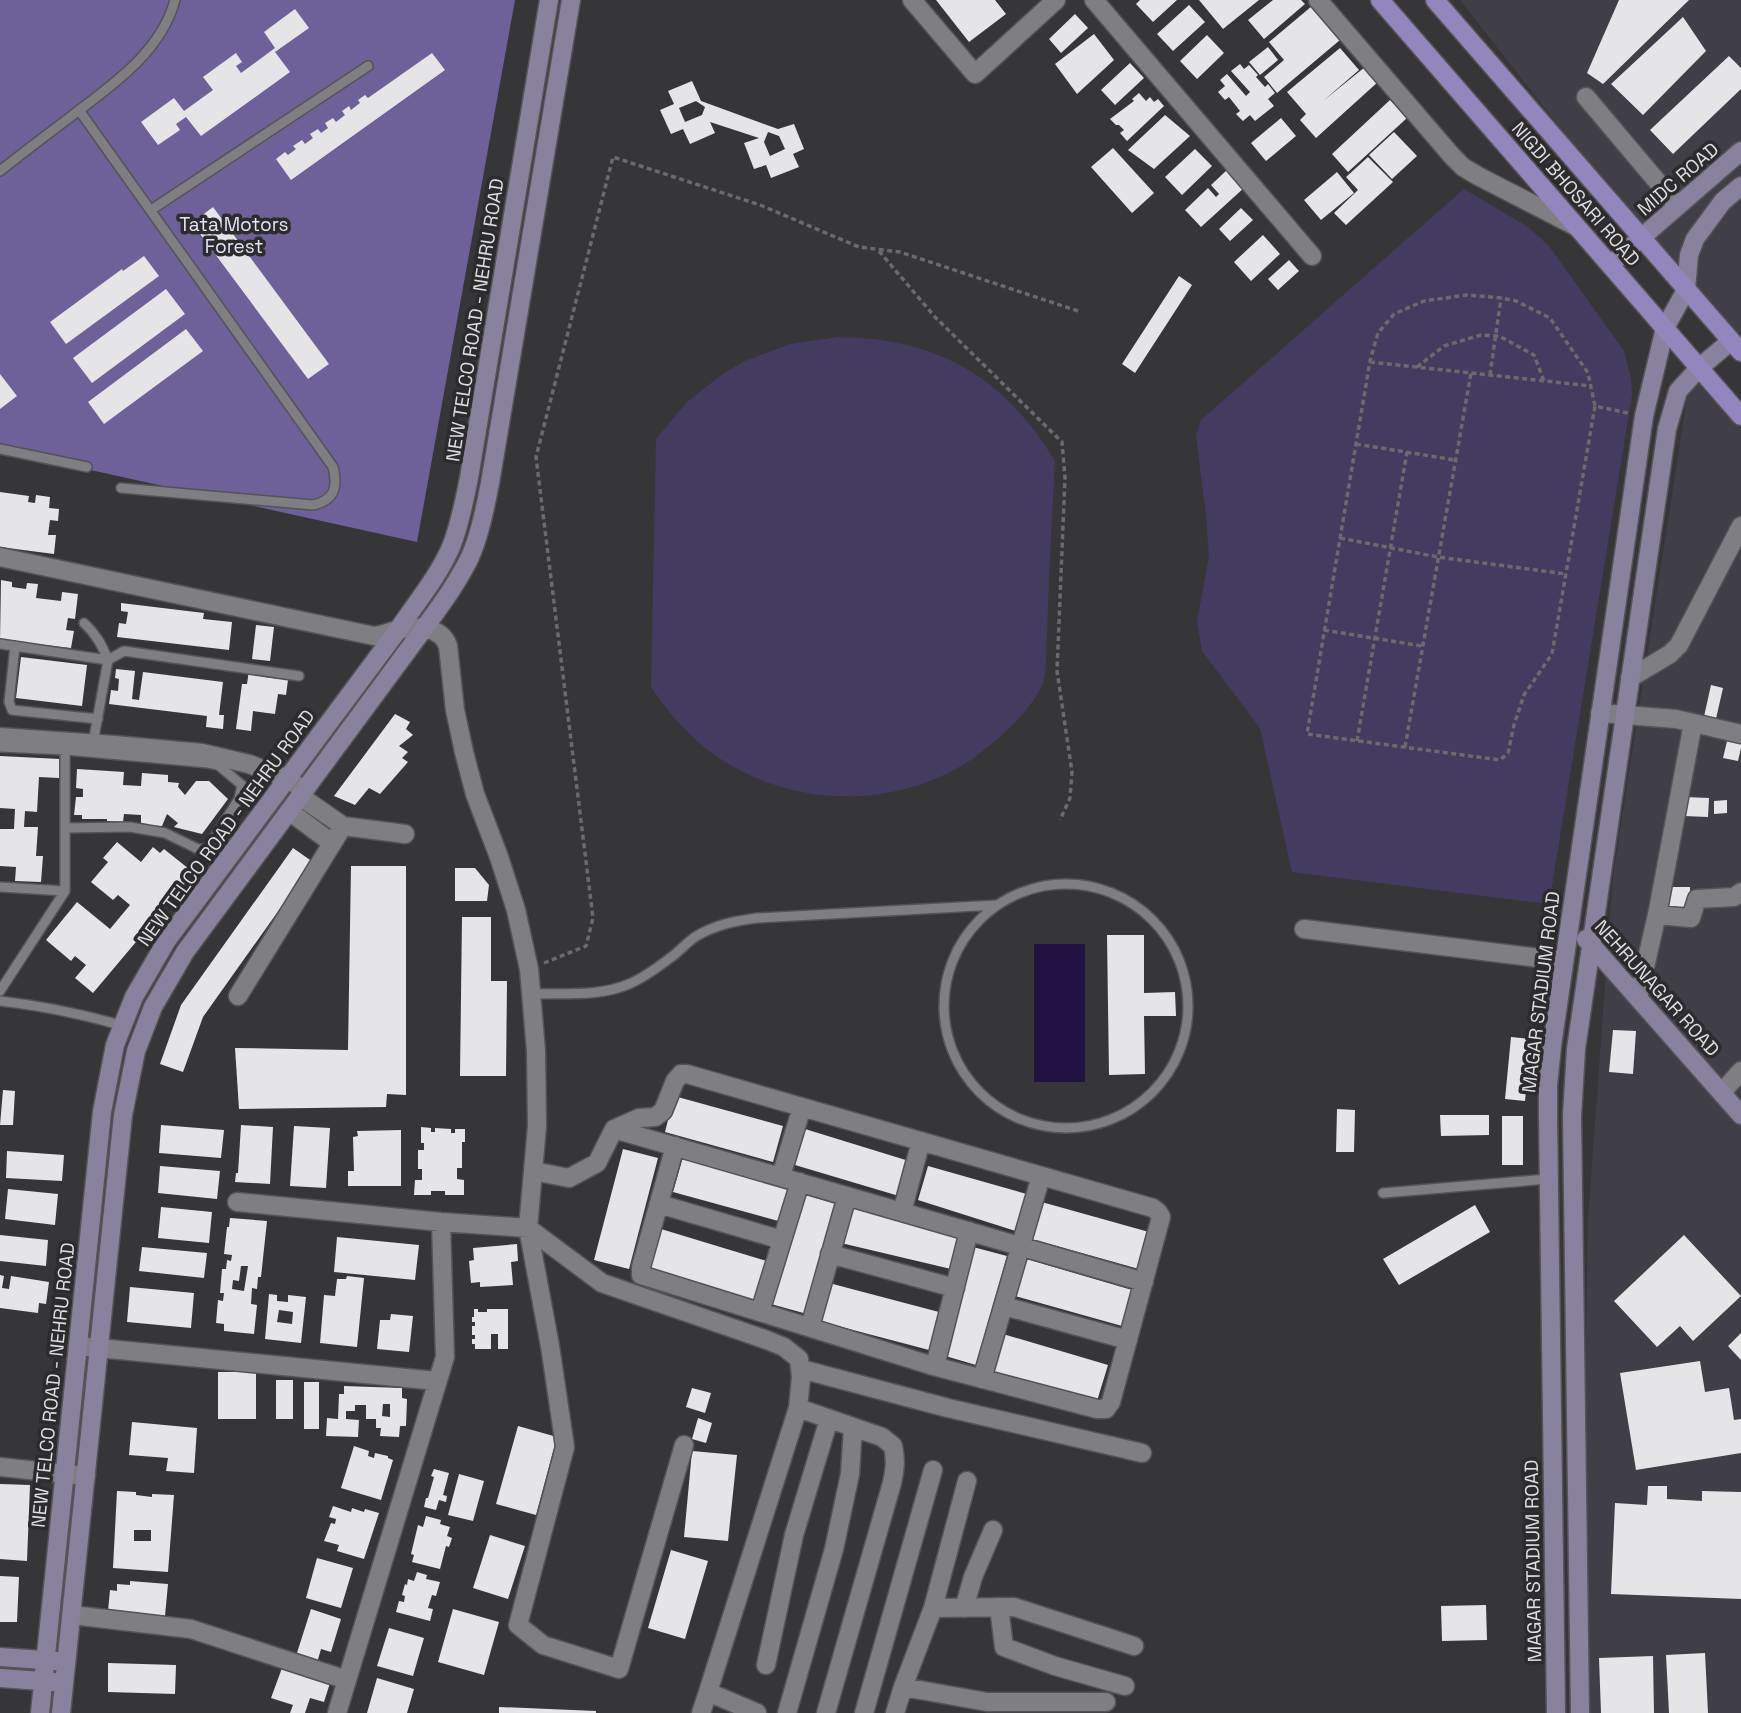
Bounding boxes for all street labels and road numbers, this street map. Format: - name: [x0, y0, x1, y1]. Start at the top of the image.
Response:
- street label: NIGDI BHOSARI ROAD: [1506, 116, 1646, 272]
- street label: MIDC ROAD: [1632, 137, 1724, 221]
- street label: NEW TELCO ROAD - NEHRU ROAD: [440, 176, 510, 464]
- street label: NEW TELCO ROAD - NEHRU ROAD: [132, 705, 320, 951]
- street label: MAGAR STADIUM ROAD: [1516, 890, 1566, 1094]
- street label: NEHRUNAGAR ROAD: [1589, 915, 1725, 1061]
- street label: NEW TELCO ROAD - NEHRU ROAD: [26, 1241, 80, 1529]
- street label: MAGAR STADIUM ROAD: [1519, 1459, 1547, 1663]

